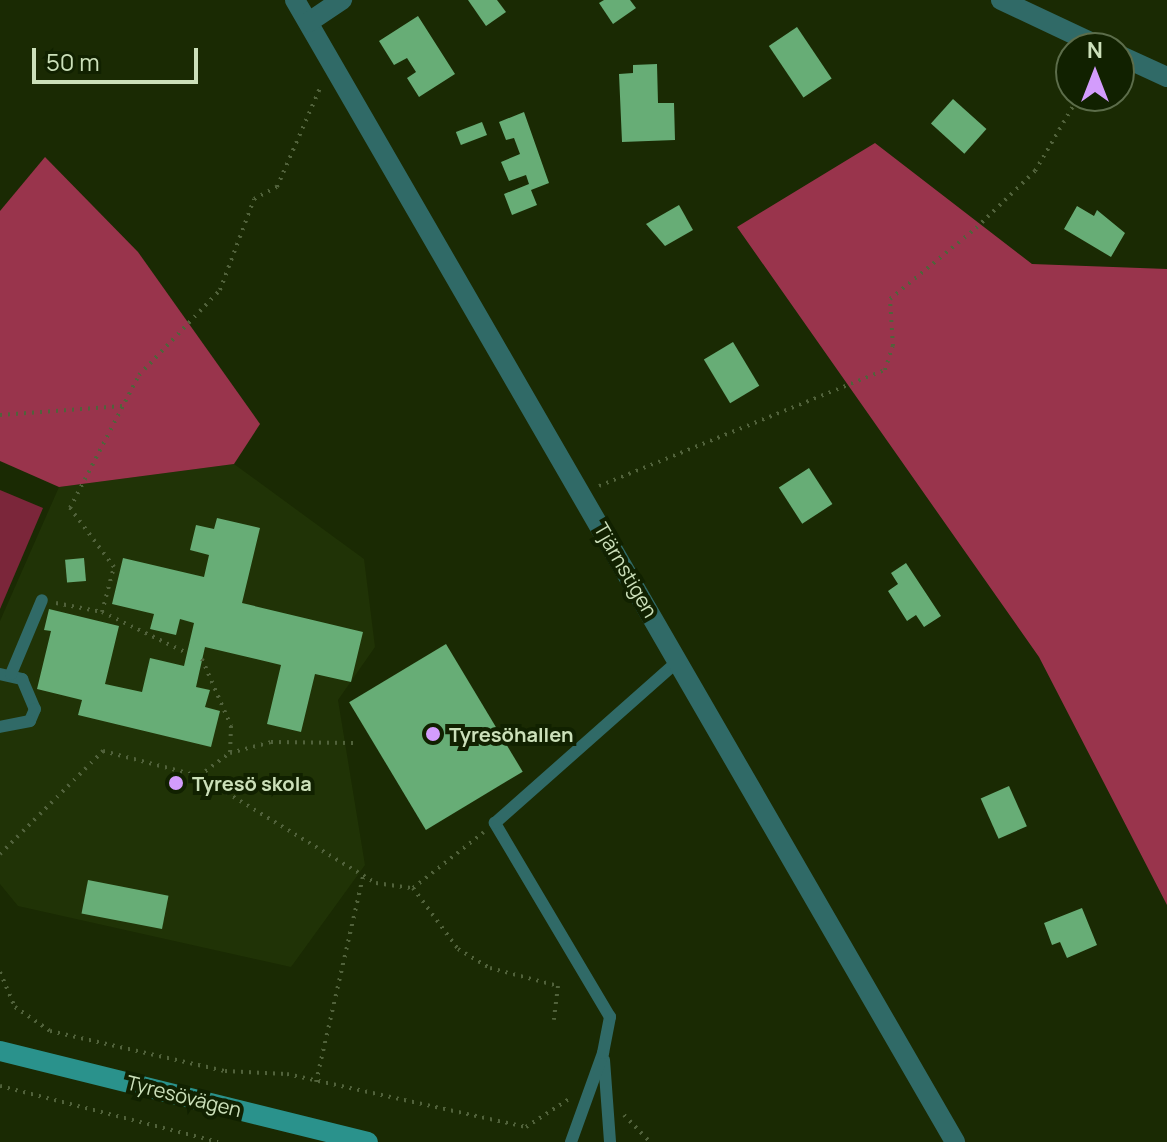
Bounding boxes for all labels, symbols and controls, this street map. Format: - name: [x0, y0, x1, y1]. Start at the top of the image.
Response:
- scale bar: [36, 32, 202, 82]
- north arrow: [1055, 32, 1135, 112]
- text: N: [1087, 35, 1103, 65]
- text: 50 m: [46, 45, 100, 78]
- street label: Tjärnstigen: [589, 518, 663, 622]
- place label: Tyresöhallen: [449, 722, 573, 746]
- marker: Tyresöhallen: [424, 725, 442, 743]
- place label: Tyresö skola: [192, 771, 312, 795]
- marker: Tyresö skola: [167, 774, 185, 792]
- street label: Tyresövägen: [124, 1070, 244, 1122]

